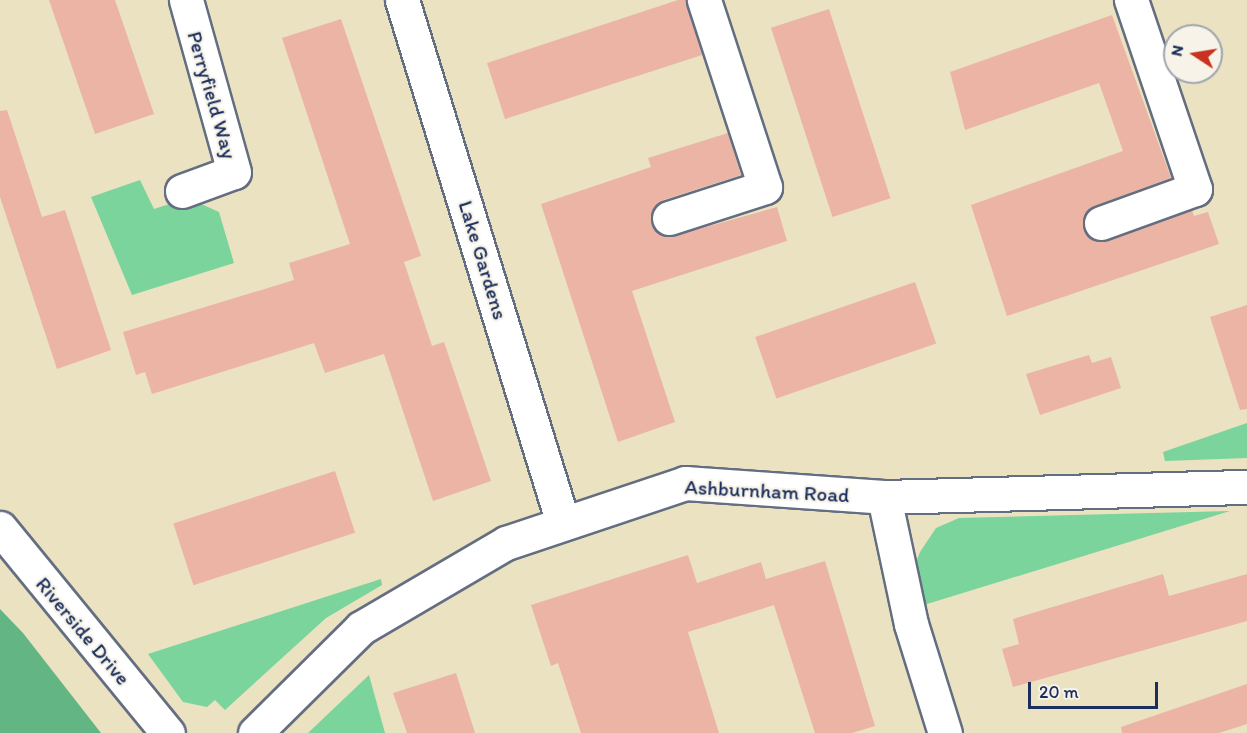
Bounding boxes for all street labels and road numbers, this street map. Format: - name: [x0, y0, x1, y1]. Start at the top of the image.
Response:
- street label: Perryfield Way: [182, 29, 242, 161]
- street label: Lake Gardens: [453, 197, 513, 323]
- street label: Ashburnham Road: [684, 474, 850, 508]
- street label: Riverside Drive: [30, 572, 136, 690]

